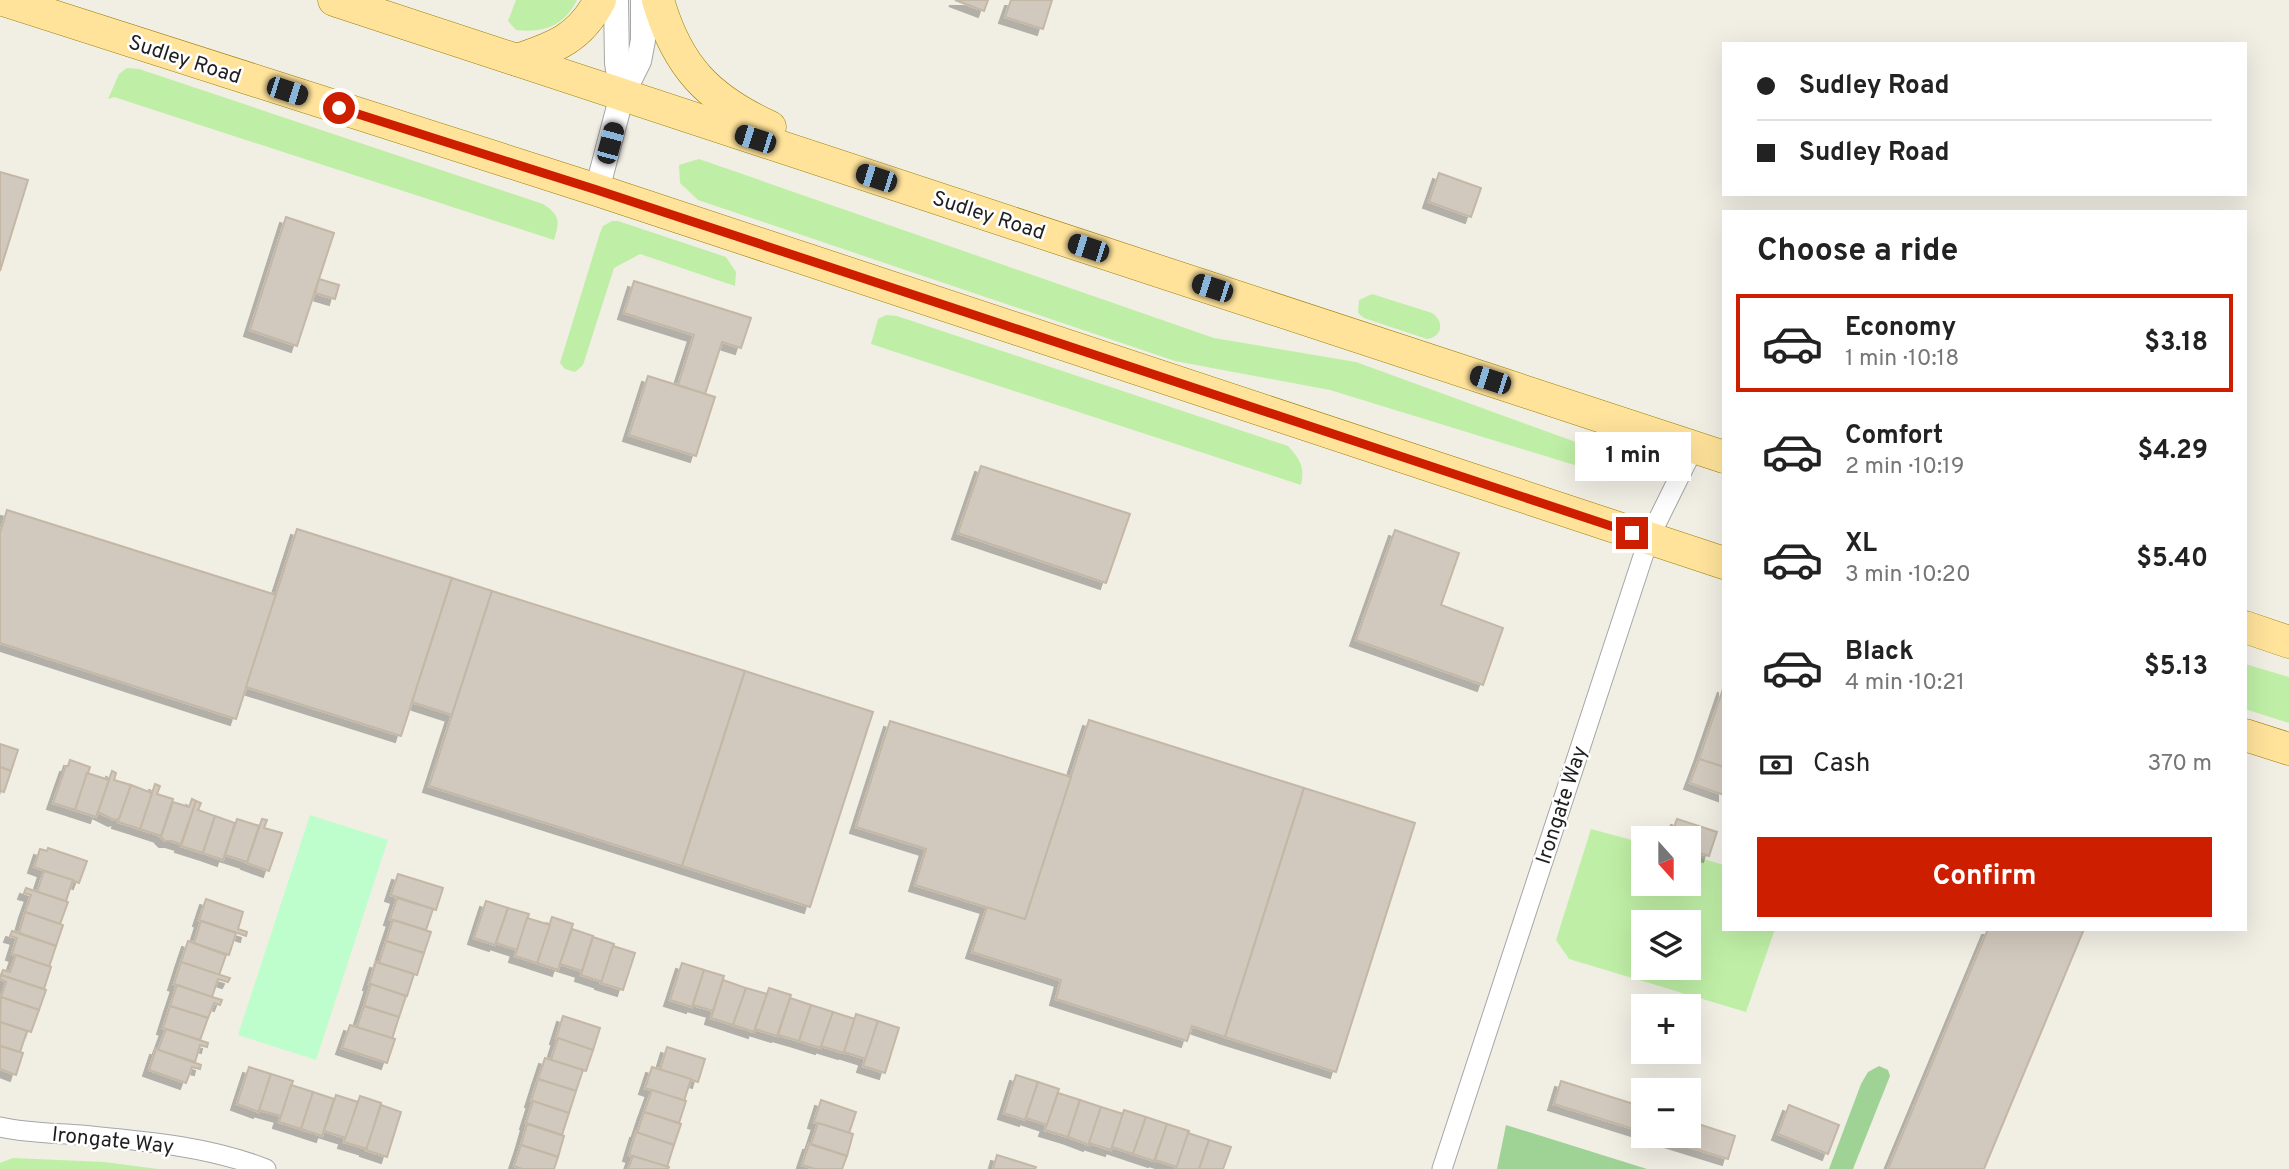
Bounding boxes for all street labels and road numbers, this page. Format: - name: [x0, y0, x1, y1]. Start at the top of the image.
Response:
- street label: Sudley Road: [125, 29, 244, 91]
- street label: Sudley Road: [929, 185, 1048, 247]
- street label: Irongate Way: [1531, 743, 1594, 868]
- street label: Irongate Way: [50, 1122, 175, 1161]

